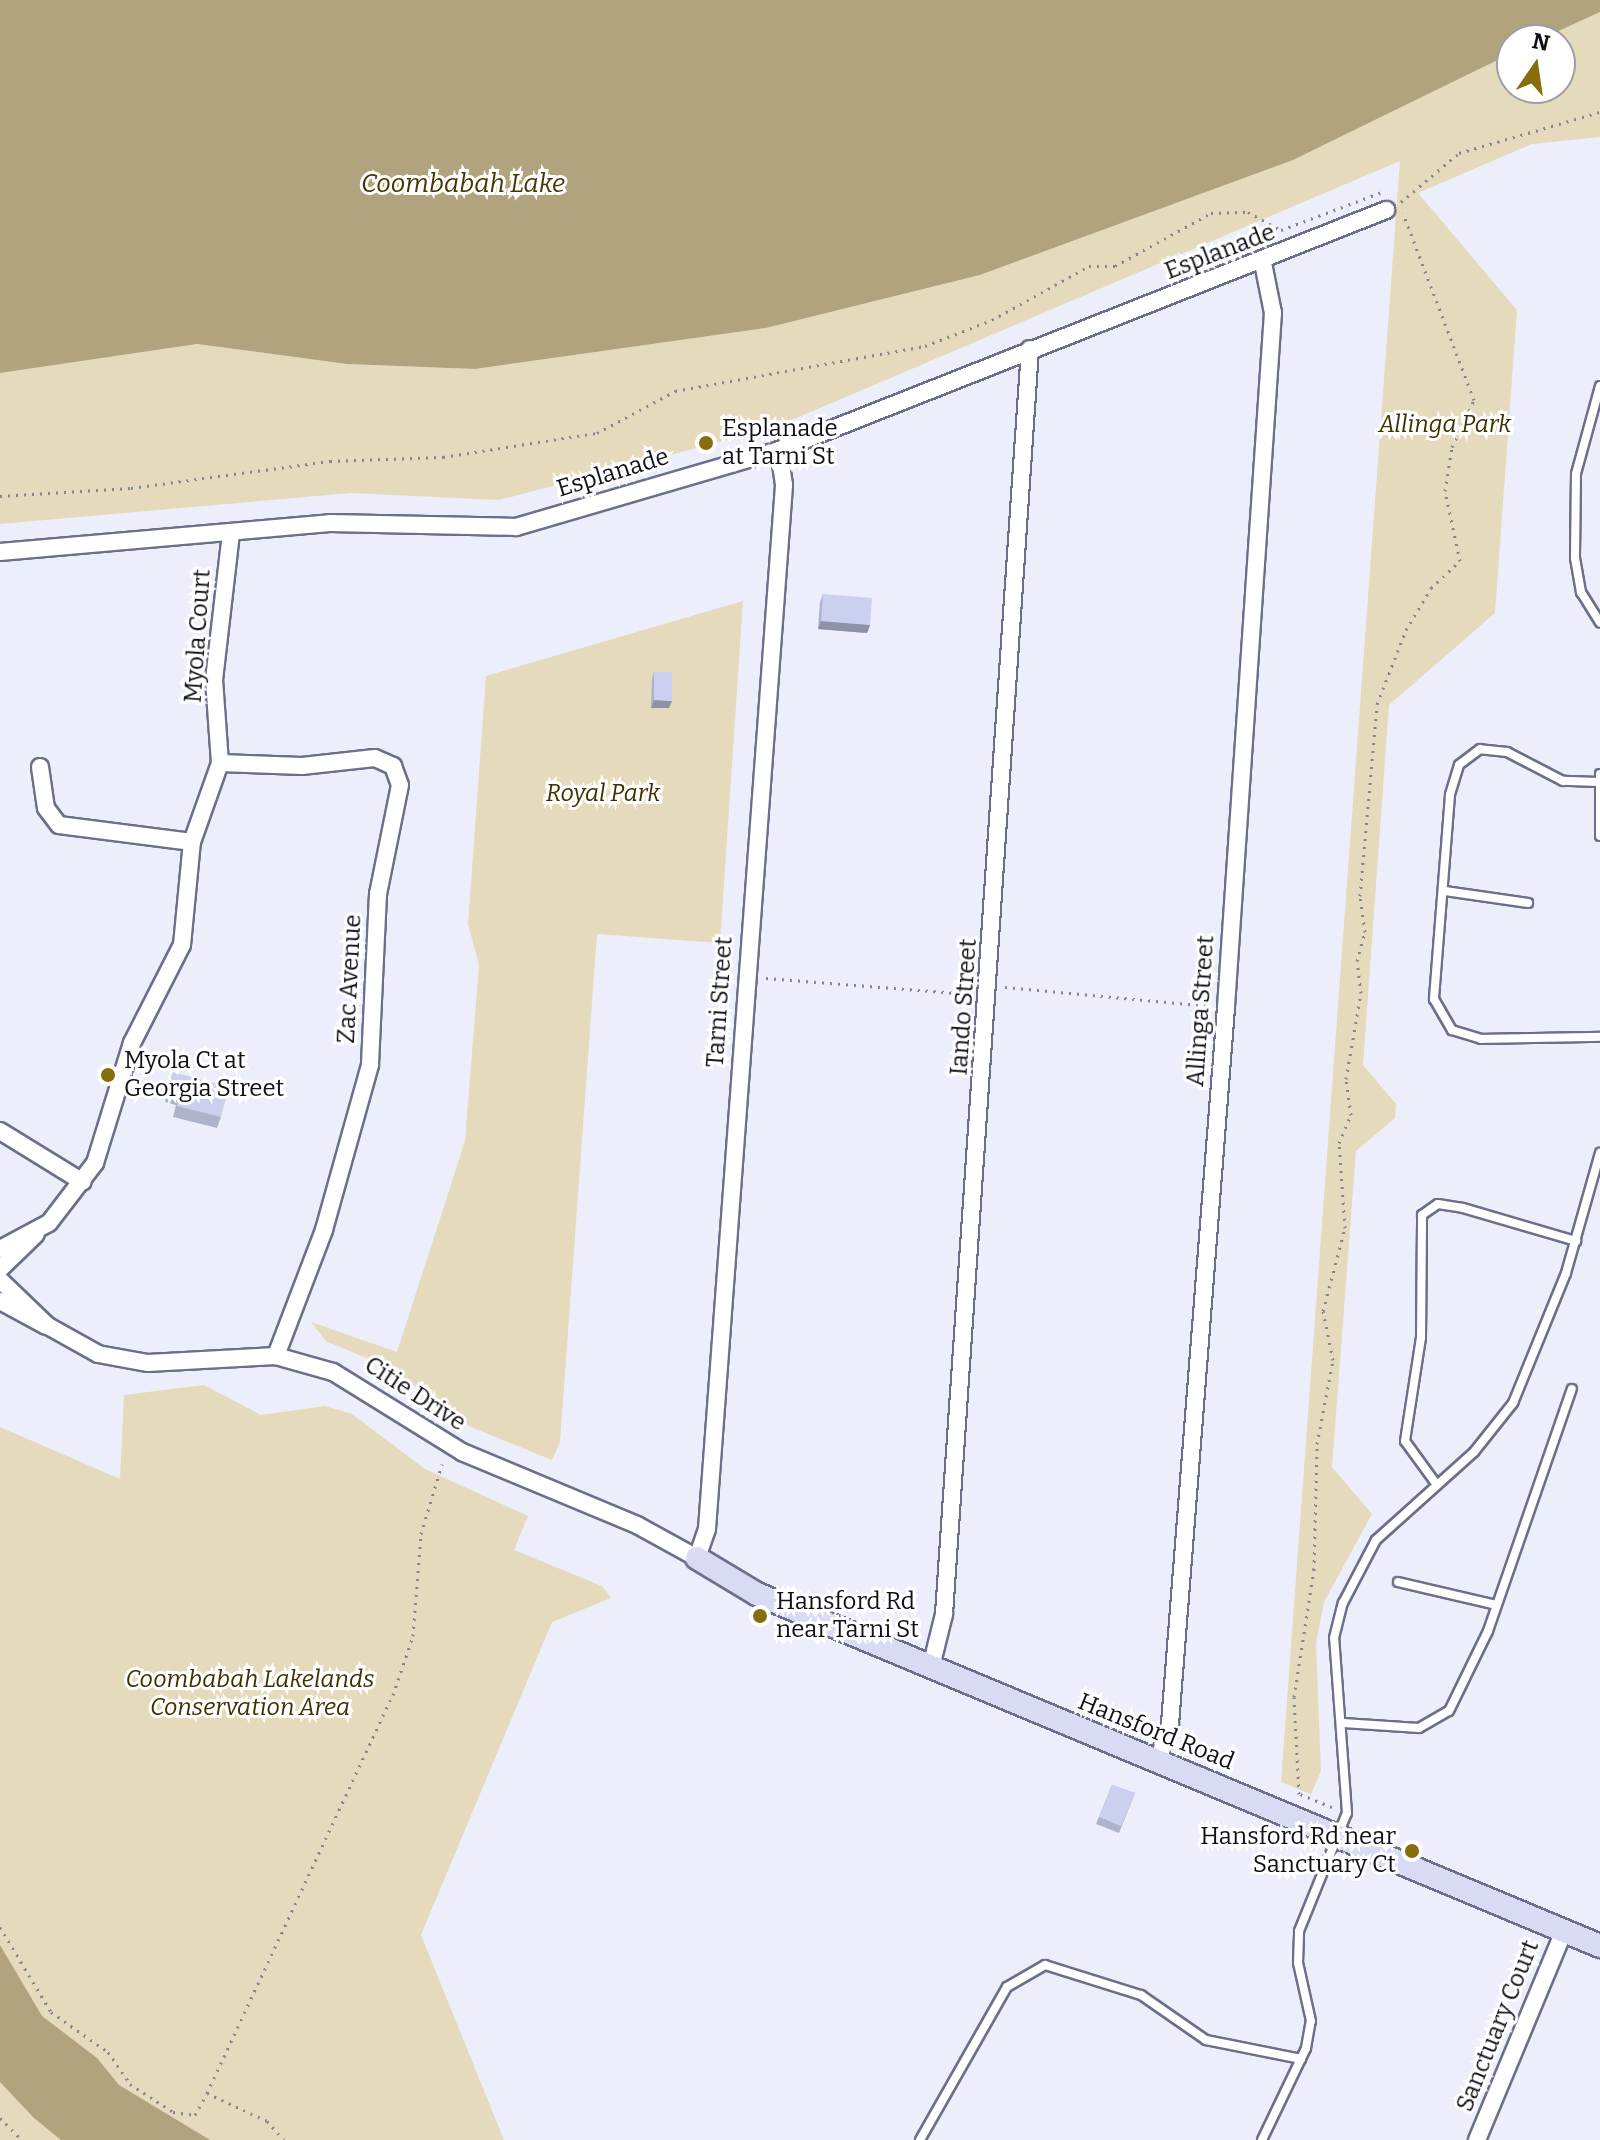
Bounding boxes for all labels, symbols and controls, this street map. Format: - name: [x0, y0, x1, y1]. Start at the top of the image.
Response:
- north arrow: [1496, 24, 1576, 104]
- text: N: [1530, 27, 1552, 57]
- water label: Coombabah Lake: [361, 168, 565, 200]
- street label: Esplanade: [1161, 218, 1279, 286]
- park label: Allinga Park: [1379, 411, 1511, 439]
- place label: Esplanade at Tarni St: [722, 415, 838, 471]
- marker: Esplanade at Tarni St: [697, 434, 715, 452]
- street label: Esplanade: [553, 442, 673, 504]
- street label: Myola Court: [179, 568, 217, 704]
- park label: Royal Park: [546, 780, 660, 808]
- street label: Zac Avenue: [332, 914, 368, 1044]
- street label: Allinga Street: [1181, 934, 1221, 1088]
- street label: Tarni Street: [701, 936, 739, 1068]
- street label: Iando Street: [945, 938, 983, 1076]
- place label: Myola Ct at Georgia Street: [124, 1047, 284, 1103]
- marker: Myola Ct at Georgia Street: [99, 1066, 117, 1084]
- street label: Citie Drive: [359, 1351, 471, 1437]
- place label: Hansford Rd near Tarni St: [776, 1588, 919, 1644]
- marker: Hansford Rd near Tarni St: [751, 1607, 769, 1625]
- park label: Coombabah Lakelands Conservation Area: [126, 1666, 374, 1722]
- street label: Hansford Road: [1074, 1688, 1238, 1776]
- place label: Hansford Rd near Sanctuary Ct: [1200, 1823, 1396, 1879]
- marker: Hansford Rd near Sanctuary Ct: [1403, 1842, 1421, 1860]
- street label: Sanctuary Court: [1451, 1936, 1545, 2116]

